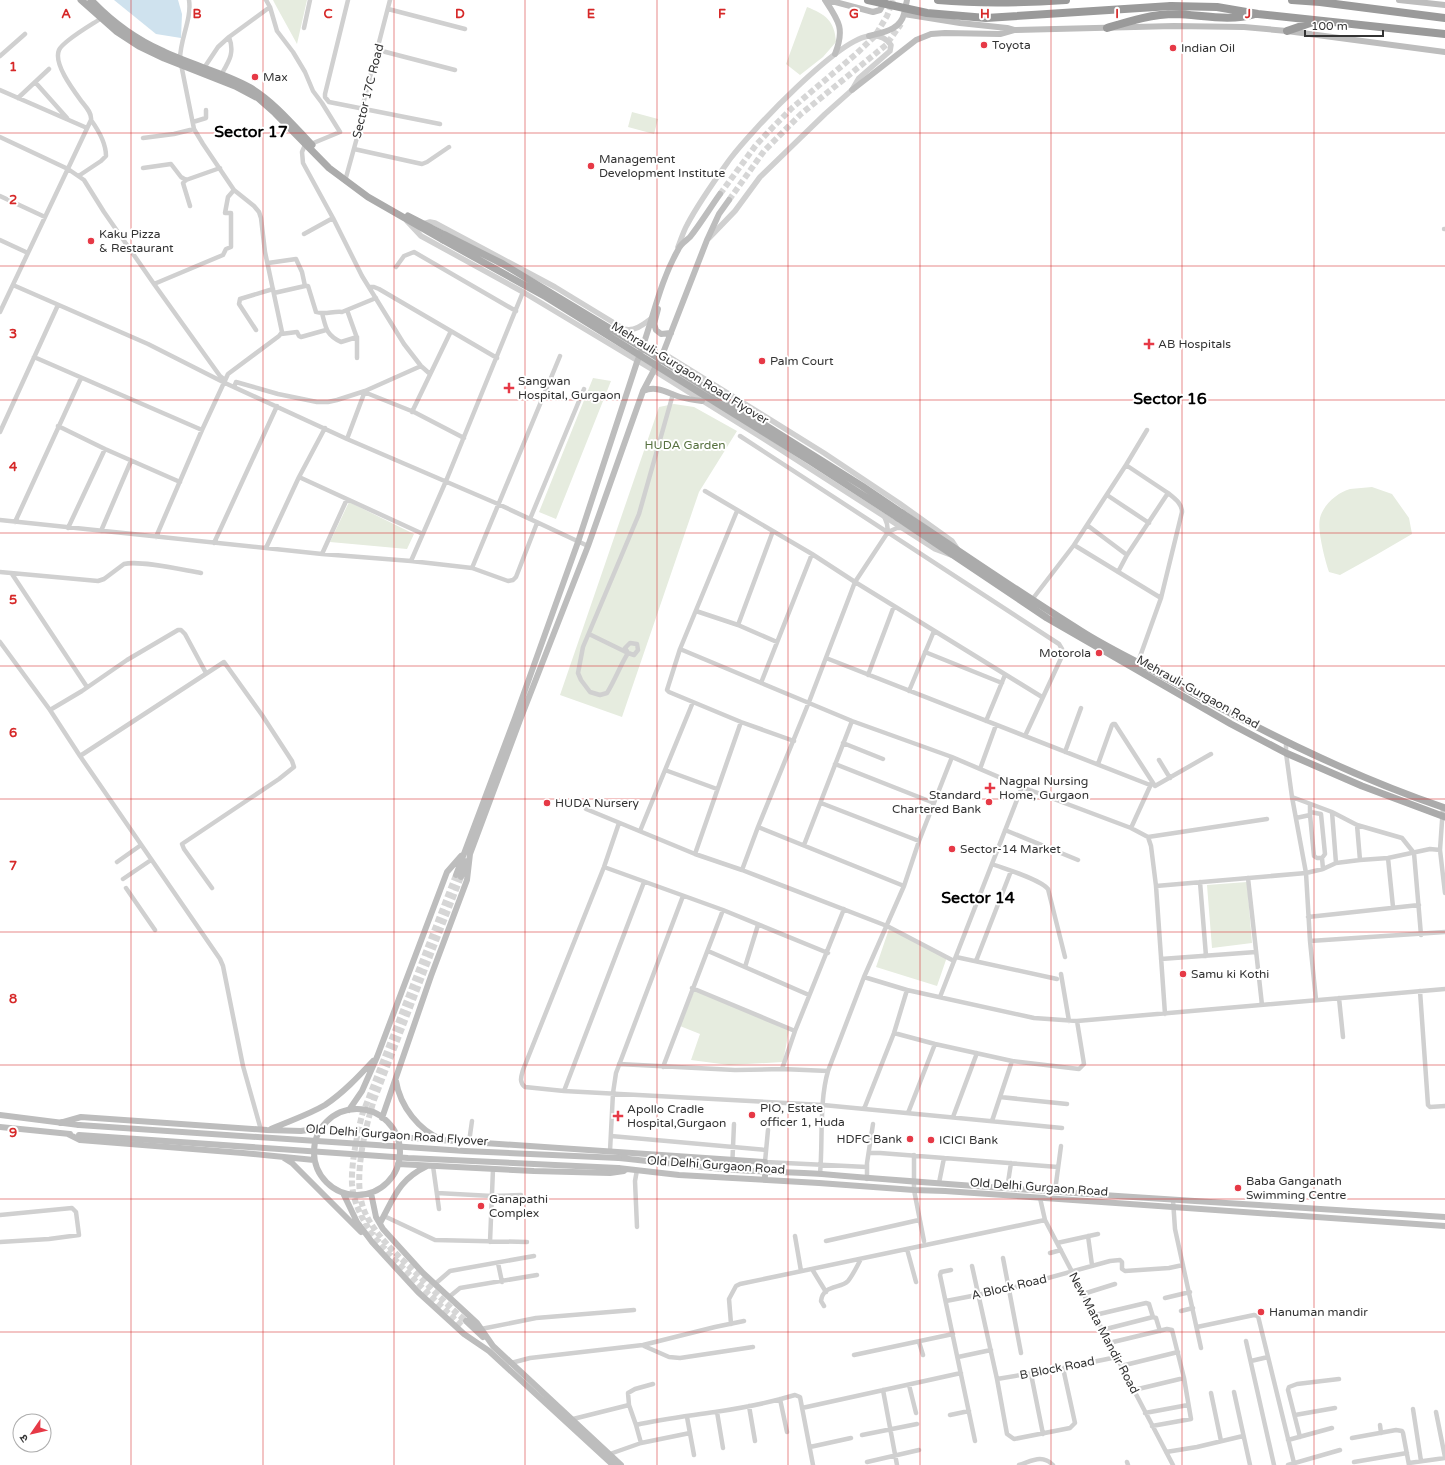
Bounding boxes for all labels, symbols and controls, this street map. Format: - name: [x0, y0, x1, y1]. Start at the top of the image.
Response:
- text: A: [61, 6, 71, 22]
- text: B: [192, 6, 202, 22]
- text: C: [323, 6, 333, 22]
- text: D: [455, 6, 465, 22]
- text: E: [587, 6, 595, 22]
- text: F: [718, 6, 726, 22]
- text: G: [849, 6, 859, 22]
- text: H: [980, 6, 990, 22]
- text: I: [1115, 6, 1119, 22]
- text: J: [1244, 6, 1251, 22]
- scale bar: [1305, 12, 1383, 38]
- text: 100 m: [1311, 19, 1348, 33]
- place label: Toyota: [992, 38, 1031, 52]
- marker: Toyota: [979, 40, 989, 50]
- place label: Indian Oil: [1181, 41, 1235, 55]
- street label: Sector 17C Road: [350, 42, 386, 140]
- marker: Indian Oil: [1168, 43, 1178, 53]
- text: 1: [9, 59, 17, 75]
- place label: Max: [263, 70, 288, 84]
- marker: Max: [250, 72, 260, 82]
- district label: Sector 17: [214, 122, 288, 142]
- place label: Management Development Institute: [599, 152, 725, 180]
- marker: Management Development Institute: [586, 161, 596, 171]
- text: 2: [9, 192, 17, 208]
- place label: Kaku Pizza & Restaurant: [99, 227, 174, 255]
- marker: Kaku Pizza & Restaurant: [86, 236, 96, 246]
- street label: Mehrauli-Gurgaon Road Flyover: [609, 319, 771, 428]
- text: 3: [9, 326, 17, 342]
- place label: AB Hospitals: [1158, 337, 1231, 351]
- marker: AB Hospitals: [1143, 338, 1155, 350]
- place label: Palm Court: [770, 354, 834, 368]
- marker: Palm Court: [757, 356, 767, 366]
- place label: Sangwan Hospital, Gurgaon: [518, 374, 621, 402]
- marker: Sangwan Hospital, Gurgaon: [503, 382, 515, 394]
- district label: Sector 16: [1133, 389, 1207, 409]
- park label: HUDA Garden: [645, 438, 725, 452]
- text: 4: [9, 459, 18, 475]
- text: 5: [9, 592, 17, 608]
- place label: Motorola: [1039, 646, 1091, 660]
- marker: Motorola: [1094, 648, 1104, 658]
- street label: Mehrauli-Gurgaon Road: [1134, 652, 1262, 732]
- text: 6: [9, 725, 17, 741]
- place label: Nagpal Nursing Home, Gurgaon: [999, 774, 1089, 802]
- marker: Nagpal Nursing Home, Gurgaon: [984, 782, 996, 794]
- place label: Standard Chartered Bank: [892, 788, 981, 816]
- place label: HUDA Nursery: [555, 796, 640, 810]
- marker: Standard Chartered Bank: [984, 797, 994, 807]
- marker: HUDA Nursery: [542, 798, 552, 808]
- place label: Sector-14 Market: [960, 842, 1061, 856]
- marker: Sector-14 Market: [947, 844, 957, 854]
- text: 7: [9, 858, 17, 874]
- district label: Sector 14: [941, 888, 1015, 908]
- place label: Samu ki Kothi: [1191, 967, 1269, 981]
- marker: Samu ki Kothi: [1178, 969, 1188, 979]
- text: 8: [9, 991, 17, 1007]
- place label: PIO, Estate officer 1, Huda: [760, 1101, 845, 1129]
- place label: Apollo Cradle Hospital,Gurgaon: [627, 1102, 726, 1130]
- marker: Apollo Cradle Hospital,Gurgaon: [612, 1110, 624, 1122]
- marker: PIO, Estate officer 1, Huda: [747, 1110, 757, 1120]
- street label: Old Delhi Gurgaon Road Flyover: [305, 1122, 489, 1148]
- text: 9: [9, 1125, 17, 1141]
- place label: HDFC Bank: [837, 1132, 902, 1146]
- place label: ICICI Bank: [939, 1133, 998, 1147]
- marker: HDFC Bank: [905, 1134, 915, 1144]
- marker: ICICI Bank: [926, 1135, 936, 1145]
- street label: Old Delhi Gurgaon Road: [647, 1153, 785, 1177]
- place label: Baba Ganganath Swimming Centre: [1246, 1174, 1347, 1202]
- street label: Old Delhi Gurgaon Road: [970, 1175, 1108, 1199]
- marker: Baba Ganganath Swimming Centre: [1233, 1183, 1243, 1193]
- place label: Ganapathi Complex: [489, 1192, 548, 1220]
- marker: Ganapathi Complex: [476, 1201, 486, 1211]
- street label: New Mata Mandir Road: [1066, 1270, 1142, 1396]
- street label: A Block Road: [970, 1272, 1048, 1302]
- place label: Hanuman mandir: [1269, 1305, 1368, 1319]
- marker: Hanuman mandir: [1256, 1307, 1266, 1317]
- street label: B Block Road: [1018, 1354, 1096, 1382]
- north arrow: [12, 1413, 52, 1453]
- text: उ: [17, 1432, 31, 1445]

